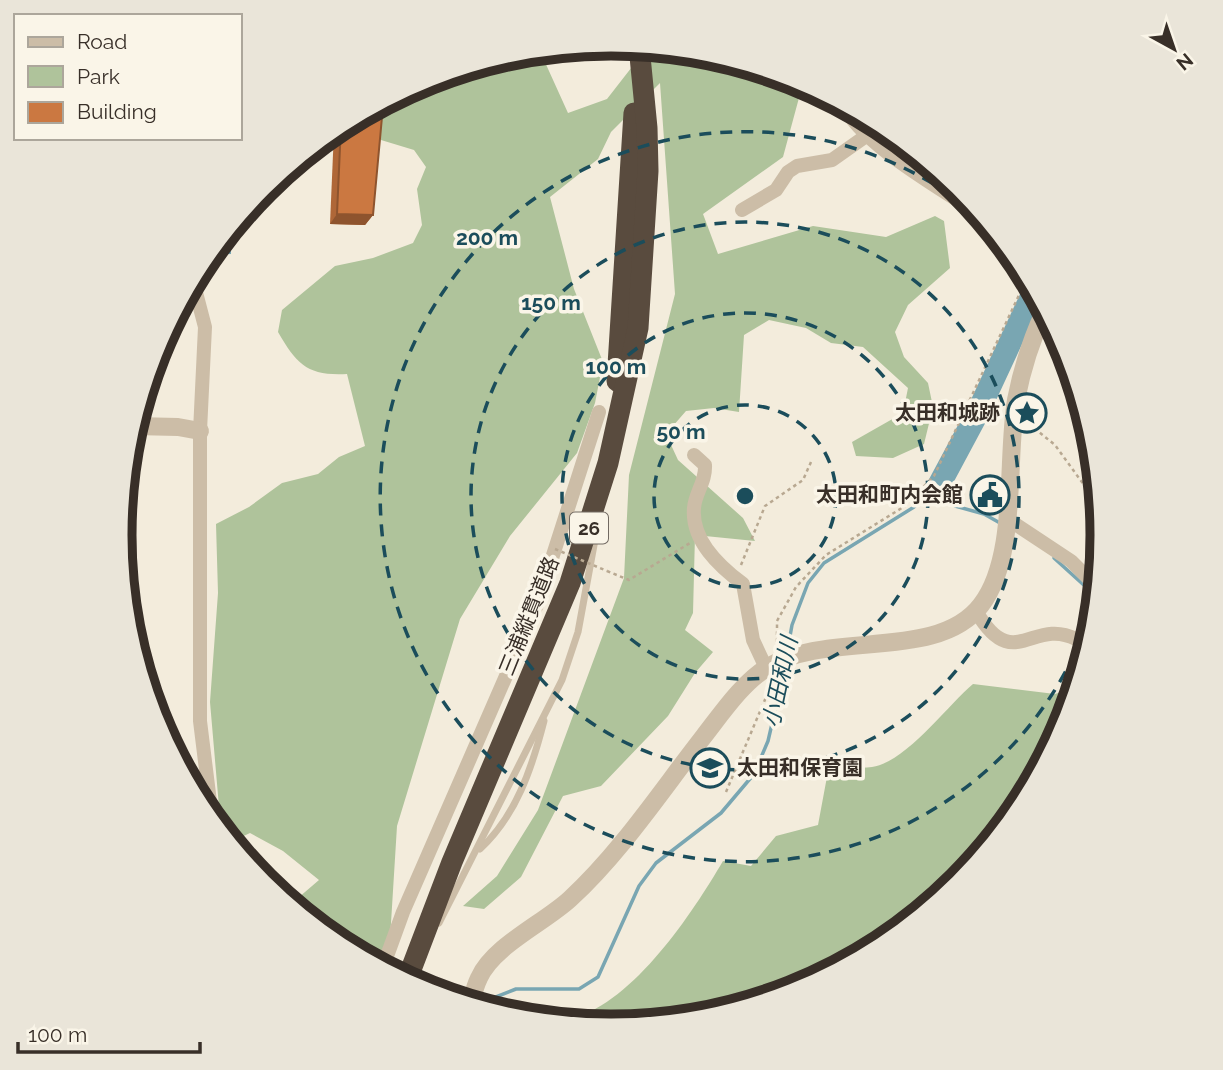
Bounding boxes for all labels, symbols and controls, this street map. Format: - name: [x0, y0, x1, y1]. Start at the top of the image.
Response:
- legend: [14, 14, 242, 140]
- north arrow: [1139, 14, 1209, 84]
- text: Road: [77, 29, 127, 54]
- text: N: [1172, 49, 1198, 75]
- text: Park: [77, 64, 120, 89]
- text: Building: [77, 99, 157, 124]
- text: 200 m: [456, 225, 518, 250]
- text: 150 m: [521, 290, 581, 315]
- text: 100 m: [586, 354, 646, 379]
- place icon: 太田和城跡: [1006, 392, 1048, 434]
- place label: 太田和城跡: [895, 400, 1000, 425]
- text: 50 m: [656, 419, 706, 444]
- public building icon: 太田和町内会館: [969, 474, 1011, 516]
- place label: 太田和町内会館: [816, 482, 963, 507]
- centre of rings: [733, 484, 757, 508]
- road number: 26: [570, 512, 608, 544]
- street label: 三浦縦貫道路: [493, 553, 564, 679]
- water label: 小田和川: [757, 631, 803, 730]
- school or university icon: 太田和保育園: [689, 747, 731, 789]
- place label: 太田和保育園: [737, 755, 863, 780]
- scale bar: [18, 1010, 200, 1054]
- text: 100 m: [28, 1022, 87, 1047]

